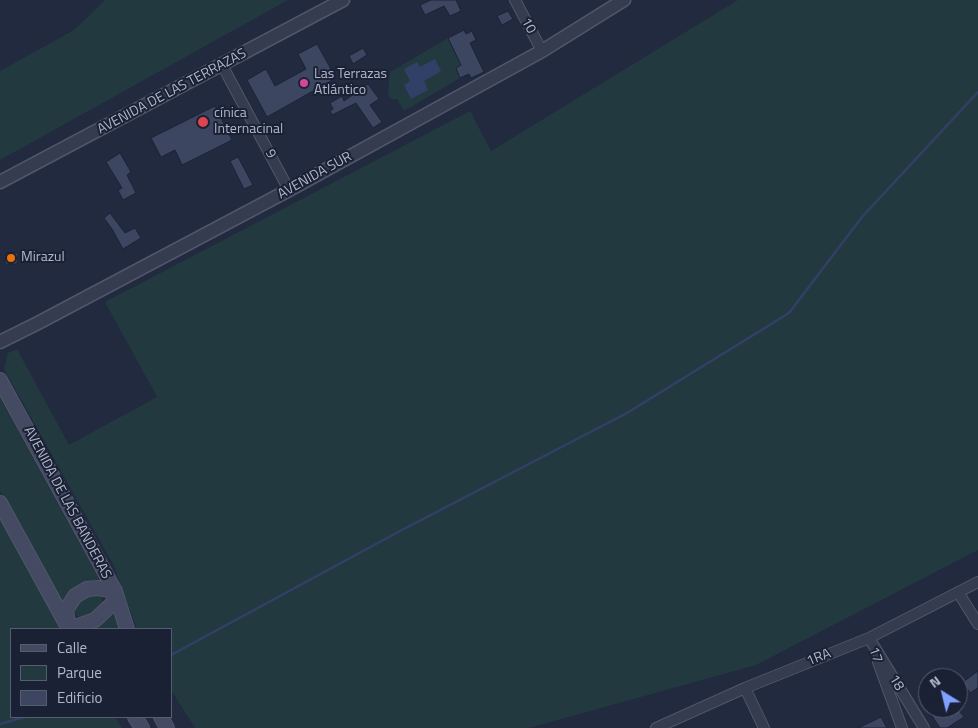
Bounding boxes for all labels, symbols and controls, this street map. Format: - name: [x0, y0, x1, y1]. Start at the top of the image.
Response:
- street label: 10: [517, 15, 539, 37]
- street label: AVENIDA DE LAS TERRAZAS: [95, 46, 249, 138]
- place label: Las Terrazas Atlántico: [314, 67, 387, 100]
- marker: Las Terrazas Atlántico: [298, 77, 310, 89]
- place label: cínica Internacinal: [214, 106, 283, 138]
- marker: cínica Internacinal: [196, 115, 210, 129]
- street label: 9: [261, 147, 279, 161]
- street label: AVENIDA SUR: [275, 149, 355, 203]
- place label: Mirazul: [21, 250, 65, 266]
- marker: Mirazul: [5, 252, 17, 264]
- street label: AVENIDA DE LAS BANDERAS: [20, 424, 114, 582]
- legend: [10, 628, 172, 718]
- text: Calle: [57, 636, 87, 659]
- street label: 17: [864, 645, 886, 665]
- street label: 1RA: [804, 646, 834, 670]
- text: Parque: [57, 661, 102, 684]
- north arrow: [918, 668, 968, 718]
- text: N: [924, 670, 945, 693]
- street label: 18: [885, 672, 907, 694]
- text: Edificio: [57, 686, 102, 709]

